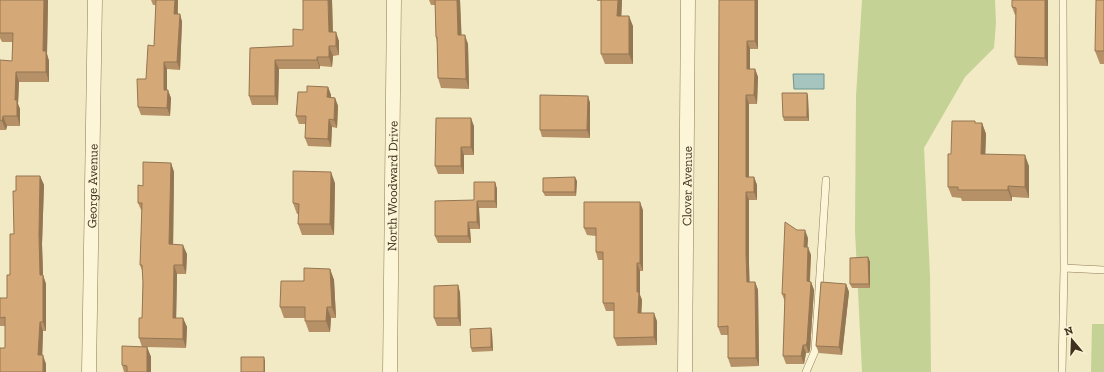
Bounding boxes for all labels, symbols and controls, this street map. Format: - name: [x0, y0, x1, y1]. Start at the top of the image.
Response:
- street label: North Woodward Drive: [384, 121, 401, 251]
- street label: George Avenue: [84, 144, 101, 228]
- street label: Clover Avenue: [679, 146, 695, 226]
- north arrow: [1052, 320, 1092, 360]
- text: N: [1063, 323, 1076, 339]

